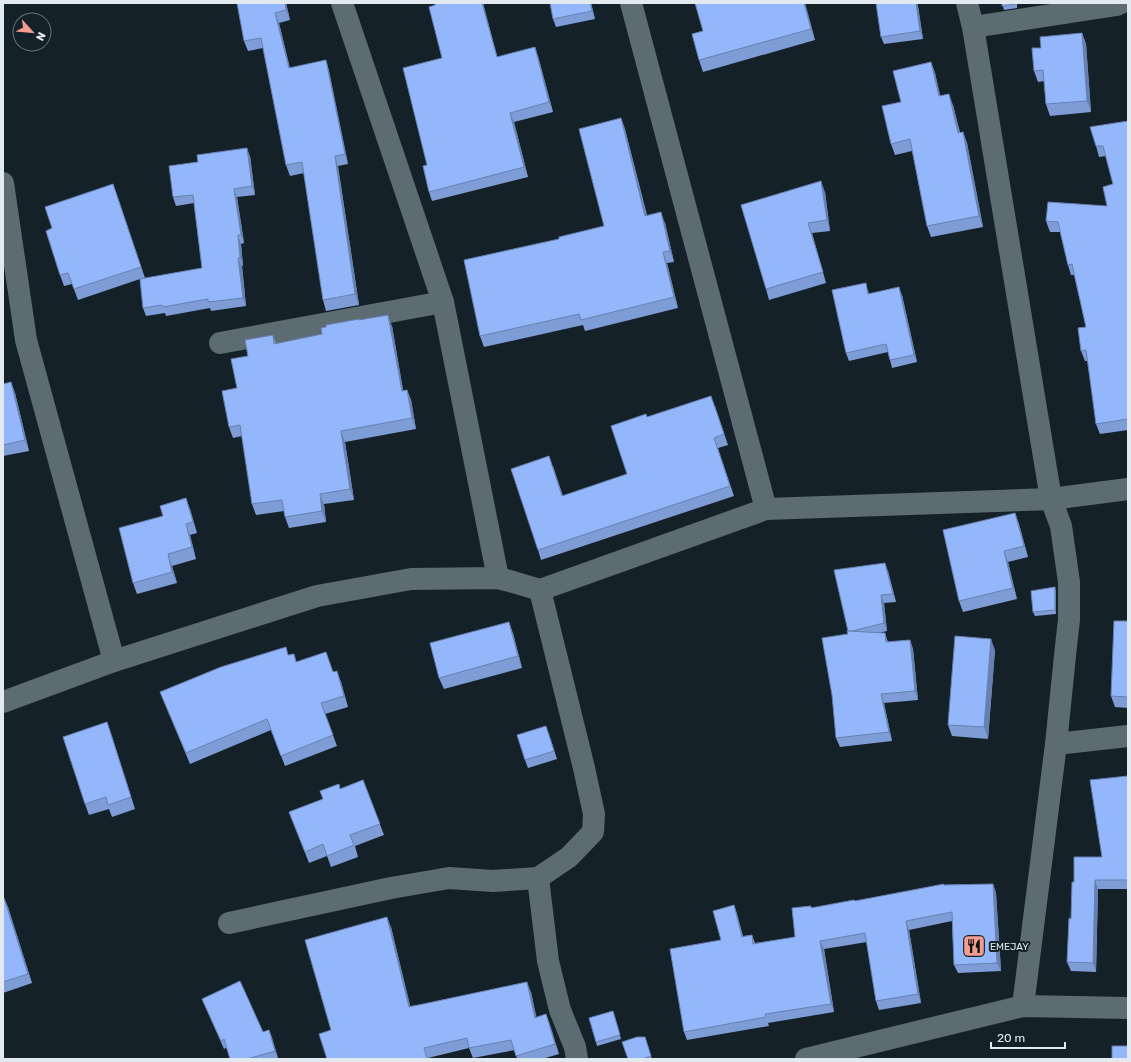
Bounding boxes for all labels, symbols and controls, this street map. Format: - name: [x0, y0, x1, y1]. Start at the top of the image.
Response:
- north arrow: [12, 12, 52, 52]
- text: N: [33, 30, 48, 43]
- restaurant icon: EMEJAY: [961, 933, 987, 959]
- place label: EMEJAY: [990, 941, 1029, 953]
- scale bar: [991, 1024, 1065, 1050]
- text: 20 m: [997, 1031, 1025, 1045]

